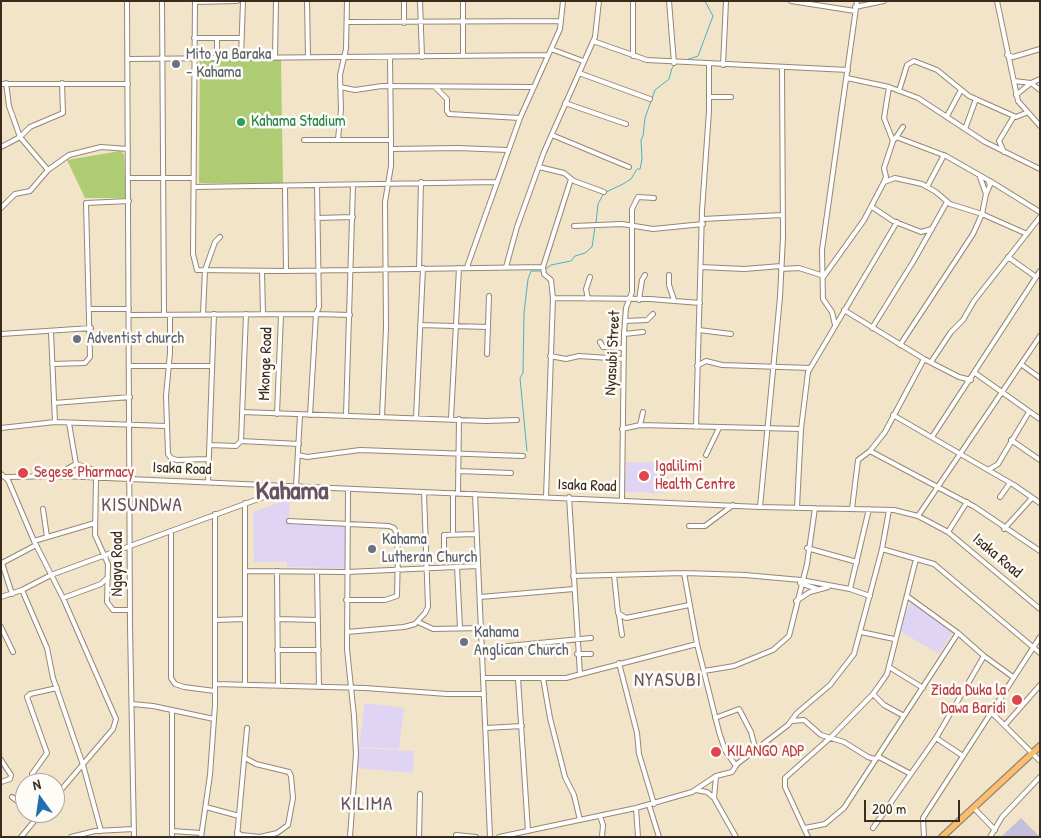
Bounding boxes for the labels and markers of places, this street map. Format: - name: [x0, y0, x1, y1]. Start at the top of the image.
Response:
- place label: Mito ya Baraka - Kahama: [186, 45, 271, 83]
- marker: Mito ya Baraka - Kahama: [170, 58, 182, 70]
- place label: Kahama Stadium: [251, 112, 346, 132]
- marker: Kahama Stadium: [235, 116, 247, 128]
- place label: Adventist church: [87, 329, 184, 349]
- marker: Adventist church: [71, 333, 83, 345]
- place label: Igalilimi Health Centre: [655, 457, 736, 495]
- place label: Segese Pharmacy: [34, 463, 134, 483]
- marker: Segese Pharmacy: [16, 466, 30, 480]
- marker: Igalilimi Health Centre: [637, 469, 651, 483]
- place label: Kahama Lutheran Church: [382, 530, 477, 568]
- marker: Kahama Lutheran Church: [366, 543, 378, 555]
- place label: Kahama Anglican Church: [474, 623, 568, 661]
- marker: Kahama Anglican Church: [458, 636, 470, 648]
- place label: Ziada Duka la Dawa Baridi: [931, 681, 1006, 719]
- marker: Ziada Duka la Dawa Baridi: [1010, 693, 1024, 707]
- place label: KILANGO ADP: [727, 742, 805, 762]
- marker: KILANGO ADP: [709, 745, 723, 759]

